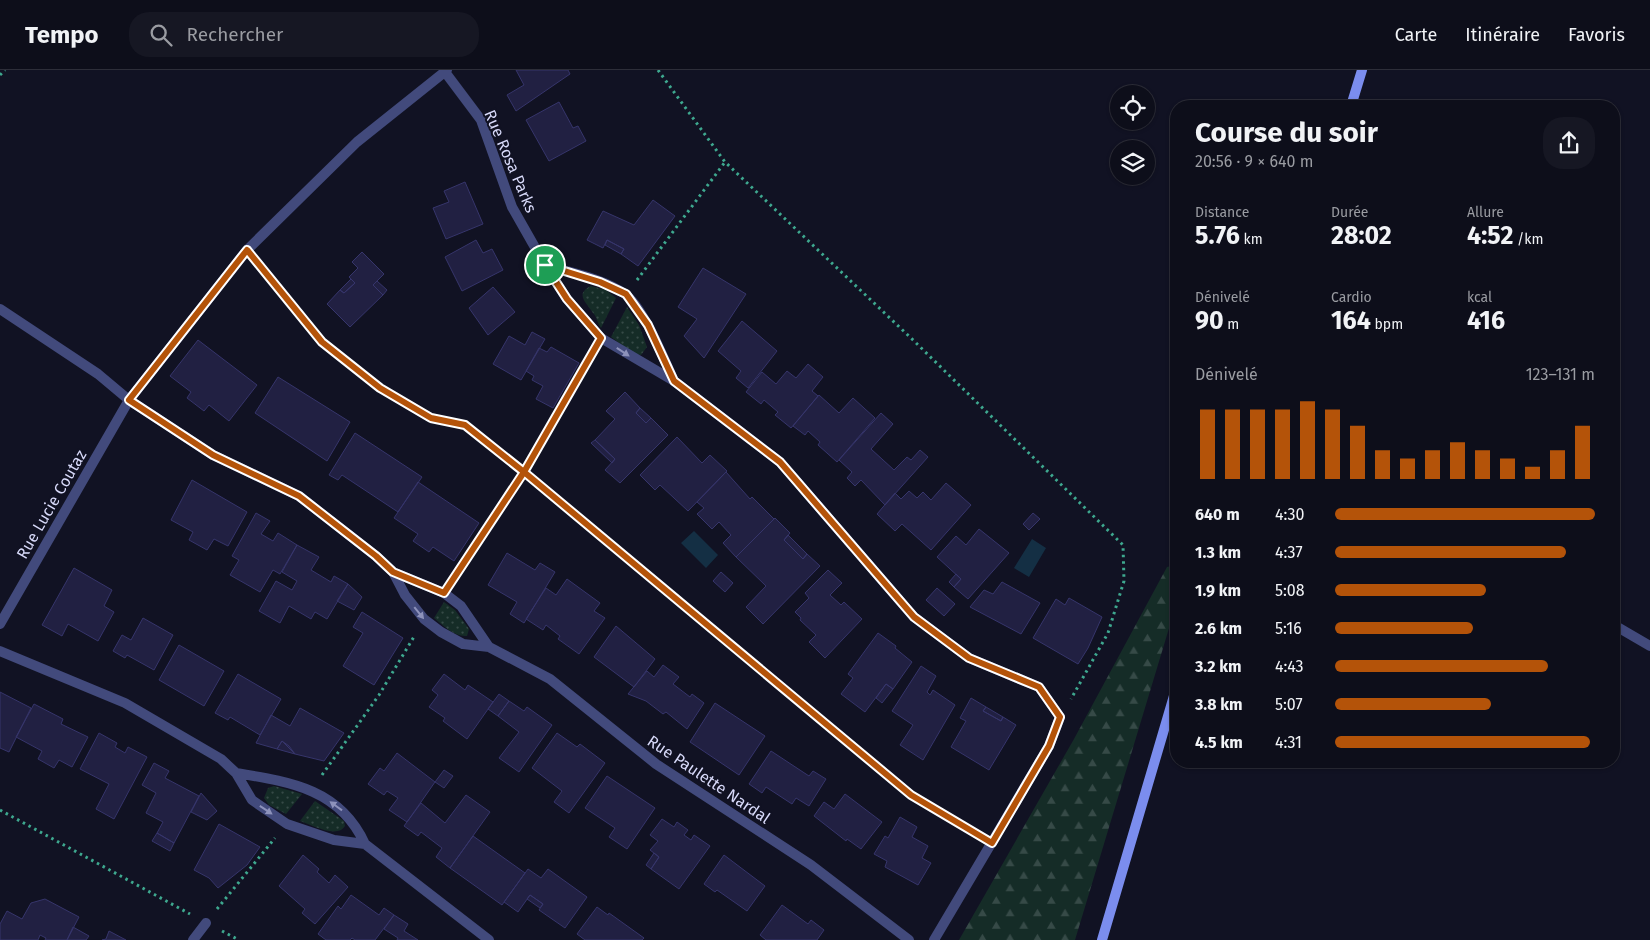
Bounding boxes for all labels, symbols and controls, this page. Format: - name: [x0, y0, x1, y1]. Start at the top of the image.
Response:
- search box: [129, 12, 479, 57]
- text: Tempo: [25, 21, 99, 49]
- icon: search: [147, 21, 175, 49]
- text: Rechercher: [187, 23, 283, 46]
- text: Carte: [1395, 24, 1437, 46]
- text: Itinéraire: [1465, 24, 1540, 46]
- text: Favoris: [1568, 24, 1625, 46]
- map controls: [1110, 85, 1155, 185]
- button: locate: [1110, 85, 1155, 130]
- street label: Rue Rosa Parks: [480, 107, 541, 215]
- text: Course du soir: [1195, 116, 1378, 149]
- button: share: [1543, 117, 1595, 169]
- button: layers: [1110, 140, 1155, 185]
- text: 20:56 · 9 × 640 m: [1195, 152, 1313, 171]
- text: Distance: [1195, 204, 1249, 221]
- text: Durée: [1331, 204, 1368, 221]
- text: Allure: [1467, 204, 1504, 221]
- text: 5.76: [1195, 221, 1240, 251]
- text: 28:02: [1331, 221, 1392, 251]
- text: 4:52: [1467, 221, 1513, 251]
- text: km: [1240, 231, 1263, 248]
- text: /km: [1513, 231, 1543, 248]
- pin: [524, 244, 566, 286]
- icon: arrive: [531, 251, 559, 279]
- text: Dénivelé: [1195, 289, 1250, 306]
- text: Cardio: [1331, 289, 1372, 306]
- text: kcal: [1467, 289, 1492, 306]
- text: 90: [1195, 306, 1224, 336]
- text: 164: [1331, 306, 1371, 336]
- text: 416: [1467, 306, 1505, 336]
- text: m: [1224, 316, 1239, 333]
- text: bpm: [1371, 316, 1403, 333]
- one-way arrow: [616, 348, 630, 357]
- text: Dénivelé: [1195, 365, 1258, 384]
- text: 123–131 m: [1526, 365, 1595, 384]
- street label: Rue Lucie Coutaz: [13, 446, 90, 562]
- text: 640 m: [1195, 505, 1240, 524]
- text: 4:30: [1275, 505, 1304, 524]
- text: 1.3 km: [1195, 543, 1241, 562]
- text: 4:37: [1275, 543, 1303, 562]
- text: 1.9 km: [1195, 581, 1241, 600]
- text: 5:08: [1275, 581, 1305, 600]
- one-way arrow: [413, 606, 424, 619]
- text: 2.6 km: [1195, 619, 1242, 638]
- text: 5:16: [1275, 619, 1302, 638]
- text: 3.2 km: [1195, 657, 1242, 676]
- text: 4:43: [1275, 657, 1304, 676]
- text: 3.8 km: [1195, 695, 1243, 714]
- text: 5:07: [1275, 695, 1303, 714]
- street label: Rue Paulette Nardal: [644, 731, 774, 828]
- text: 4.5 km: [1195, 733, 1243, 752]
- text: 4:31: [1275, 733, 1302, 752]
- one-way arrow: [330, 801, 343, 812]
- one-way arrow: [259, 805, 273, 815]

